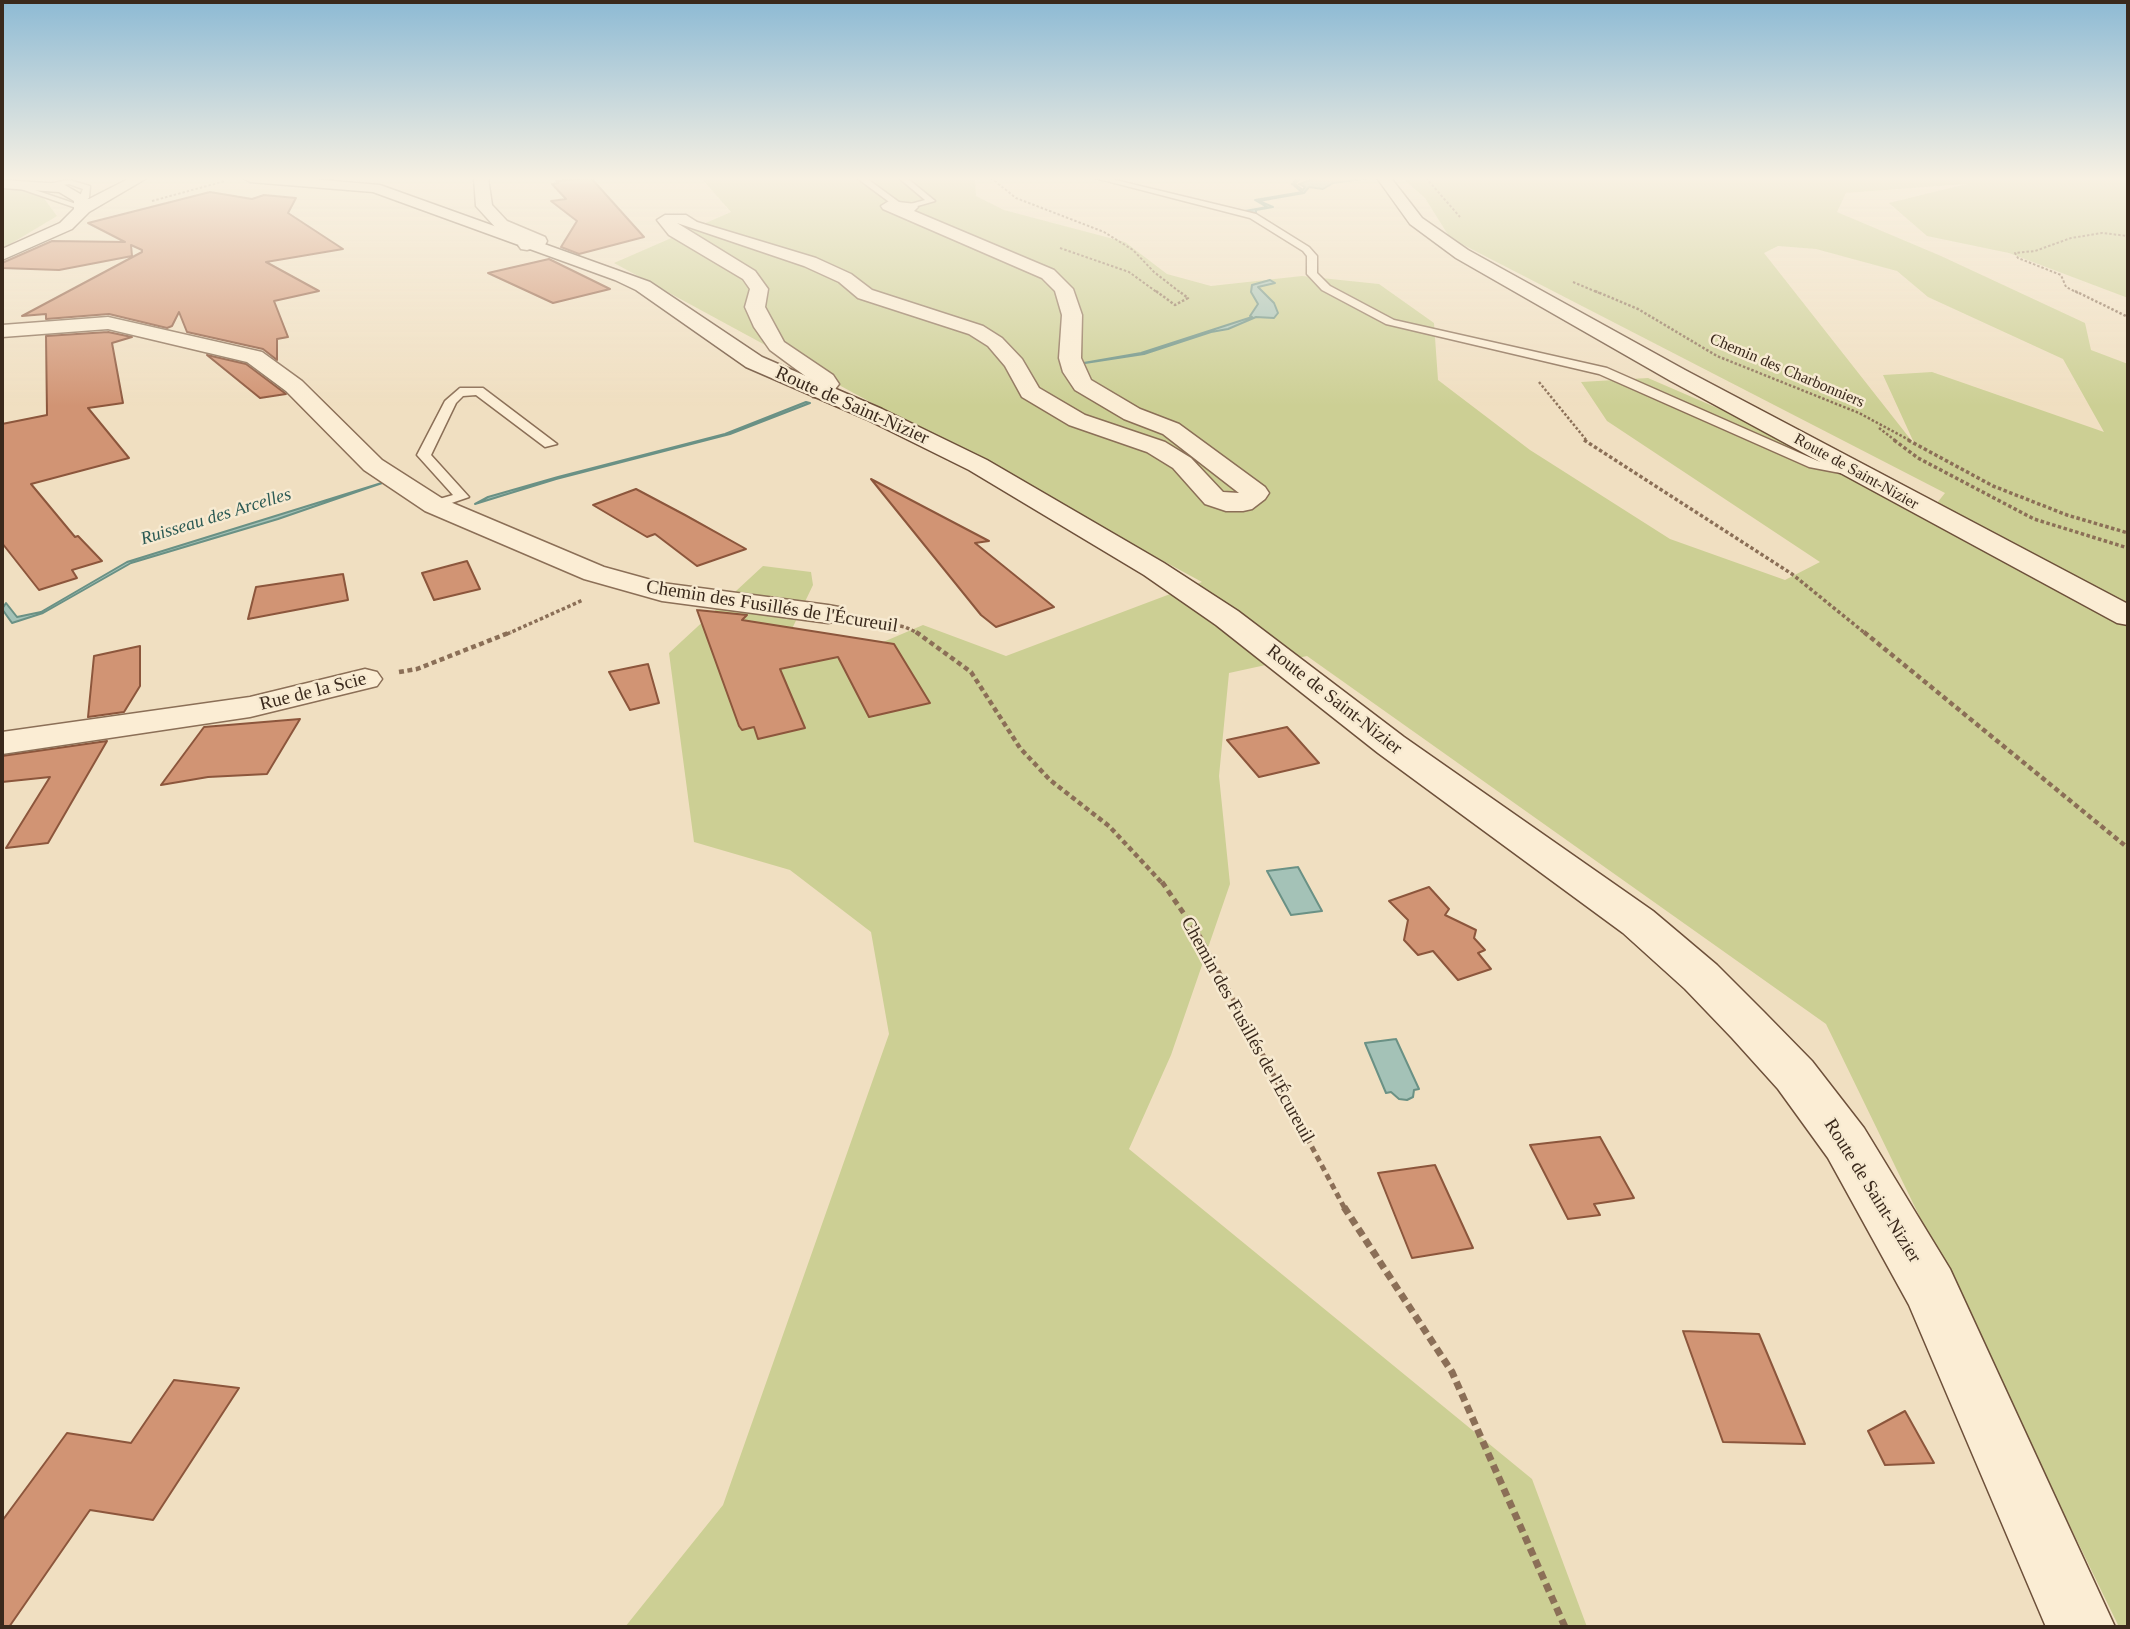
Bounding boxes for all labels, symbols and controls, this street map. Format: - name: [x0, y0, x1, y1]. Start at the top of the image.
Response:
- street label: Chemin des Charbonniers: [1707, 330, 1867, 412]
- street label: Route de Saint-Nizier: [772, 362, 932, 450]
- street label: Route de Saint-Nizier: [1790, 430, 1922, 514]
- water label: Ruisseau des Arcelles: [138, 484, 294, 550]
- street label: Chemin des Fusillés de l'Écureuil: [644, 576, 900, 638]
- street label: Route de Saint-Nizier: [1262, 640, 1406, 760]
- street label: Rue de la Scie: [257, 668, 369, 716]
- street label: Chemin des Fusillés de l'Écureuil: [1175, 913, 1319, 1147]
- street label: Route de Saint-Nizier: [1818, 1115, 1926, 1267]

